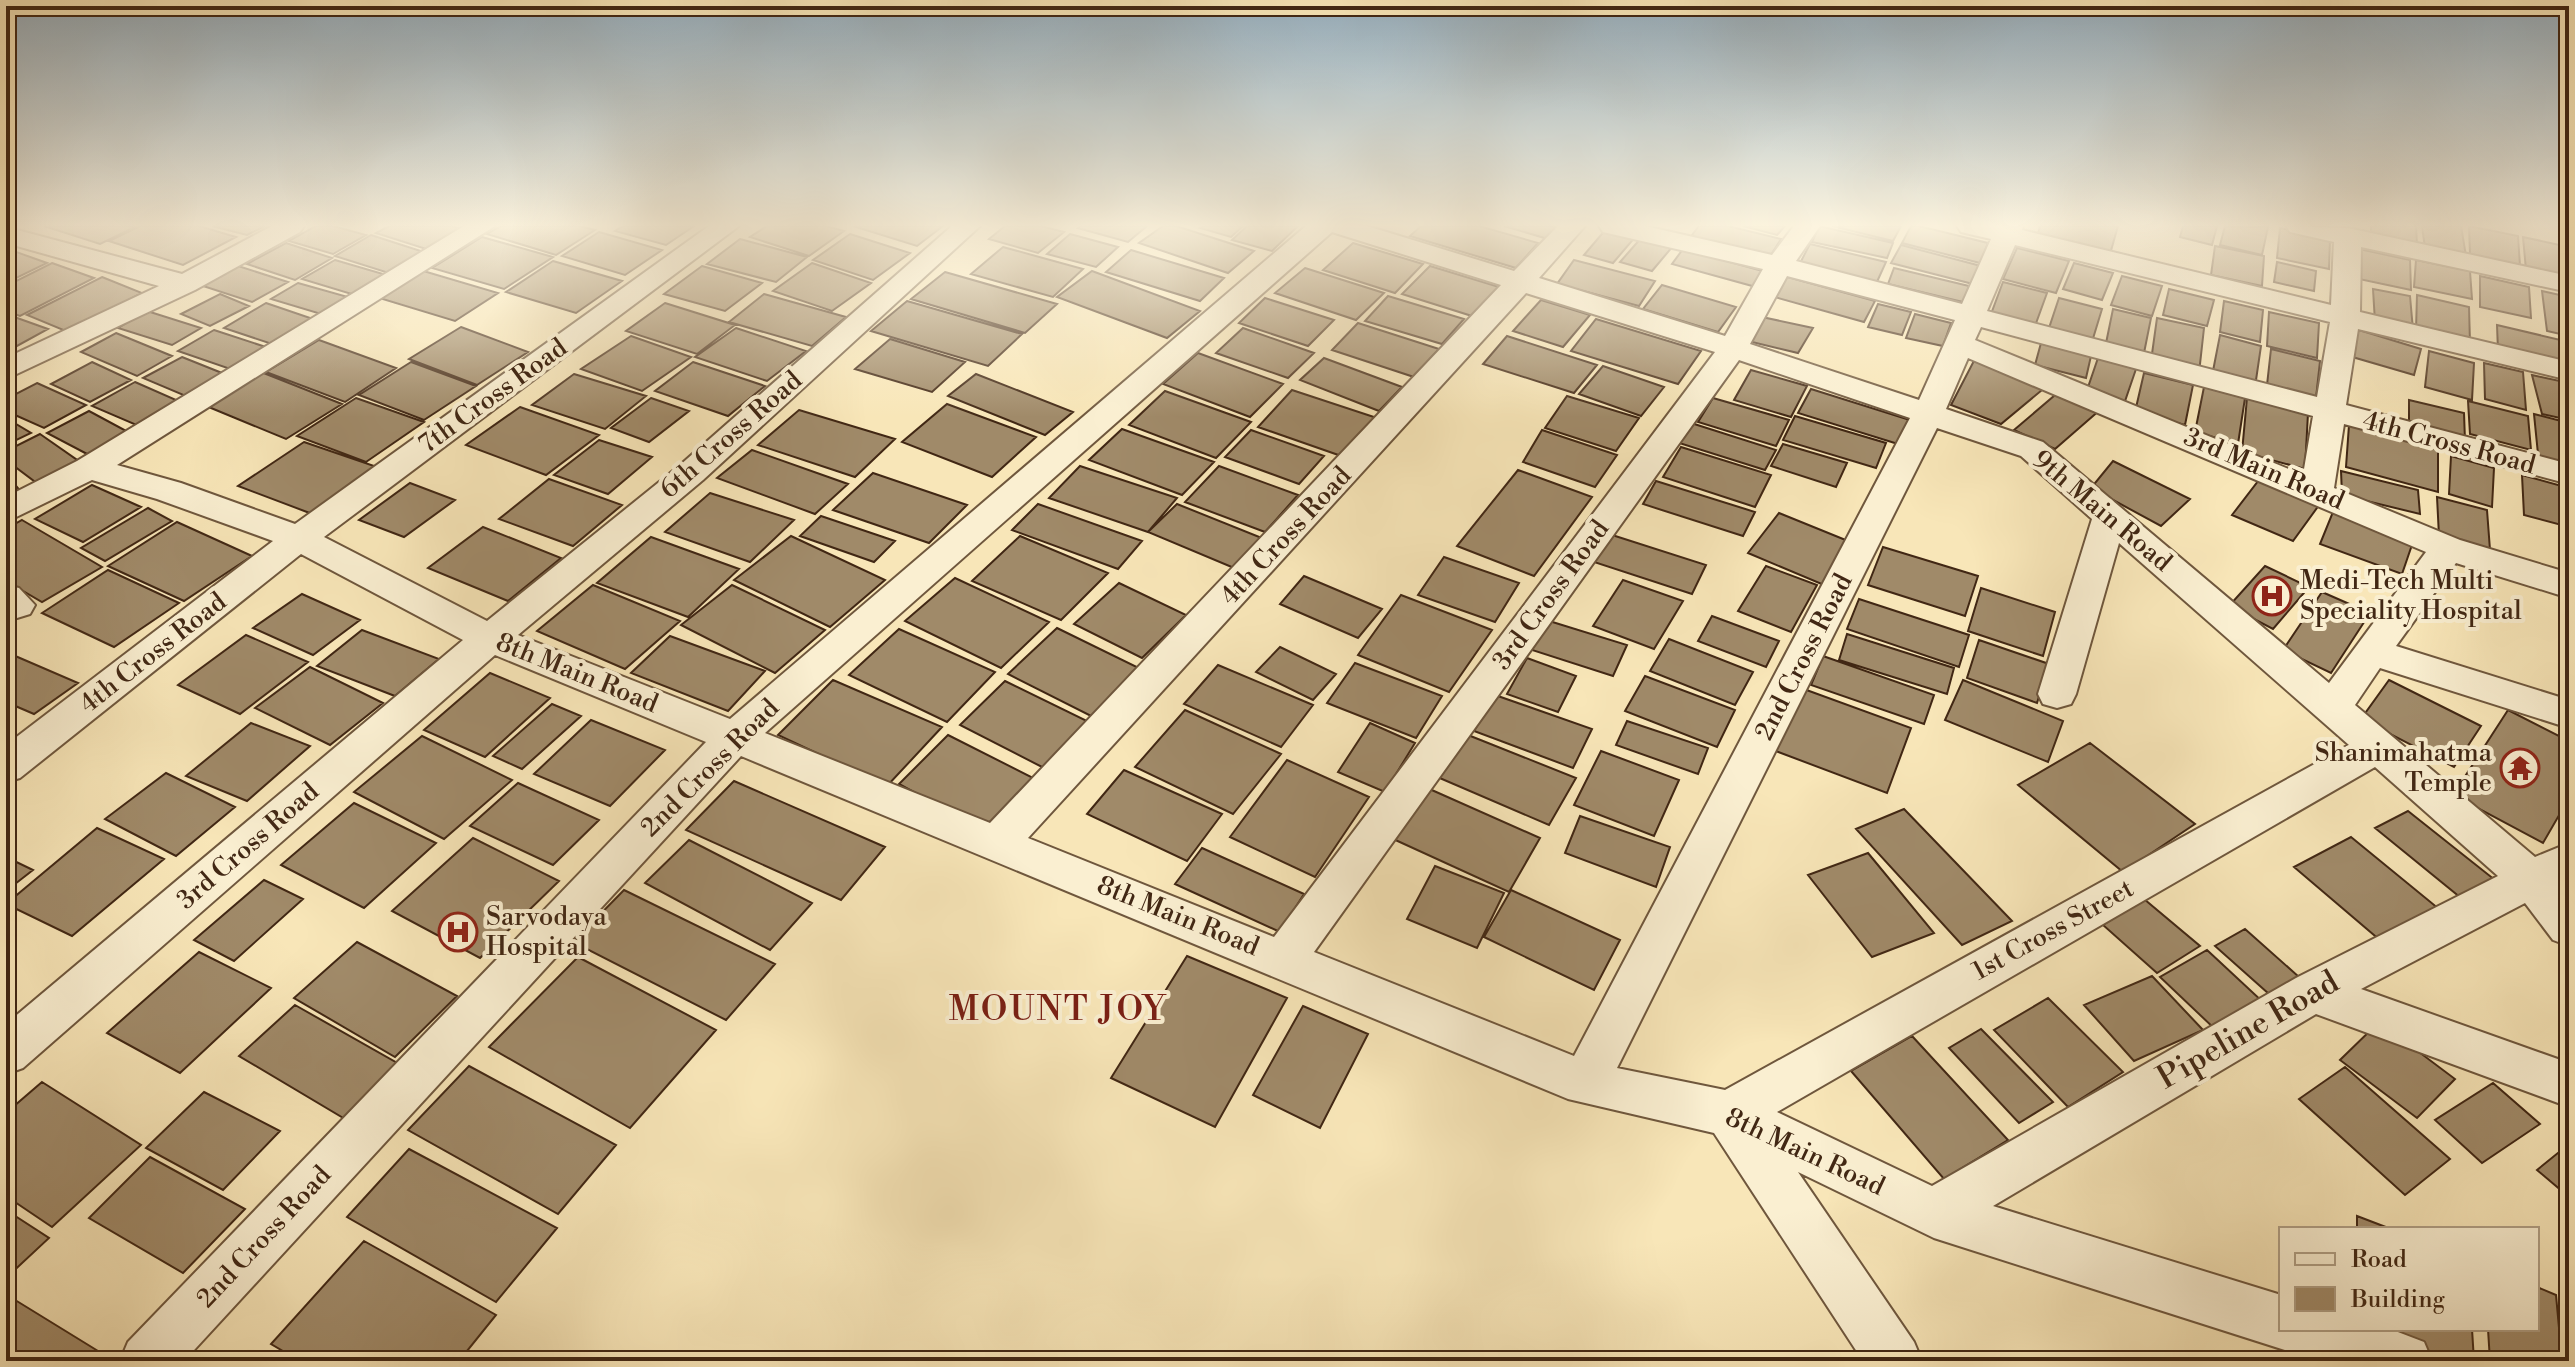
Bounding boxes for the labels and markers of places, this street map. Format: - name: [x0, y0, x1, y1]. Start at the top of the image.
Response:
- place label: Medi-Tech Multi Speciality Hospital: [2300, 565, 2522, 627]
- hospital icon: Medi-Tech Multi Speciality Hospital: [2251, 575, 2293, 617]
- place label: Shanimahatma Temple: [2315, 737, 2493, 799]
- temple icon: Shanimahatma Temple: [2499, 747, 2541, 789]
- place label: Sarvodaya Hospital: [486, 901, 608, 963]
- hospital icon: Sarvodaya Hospital: [437, 911, 479, 953]

